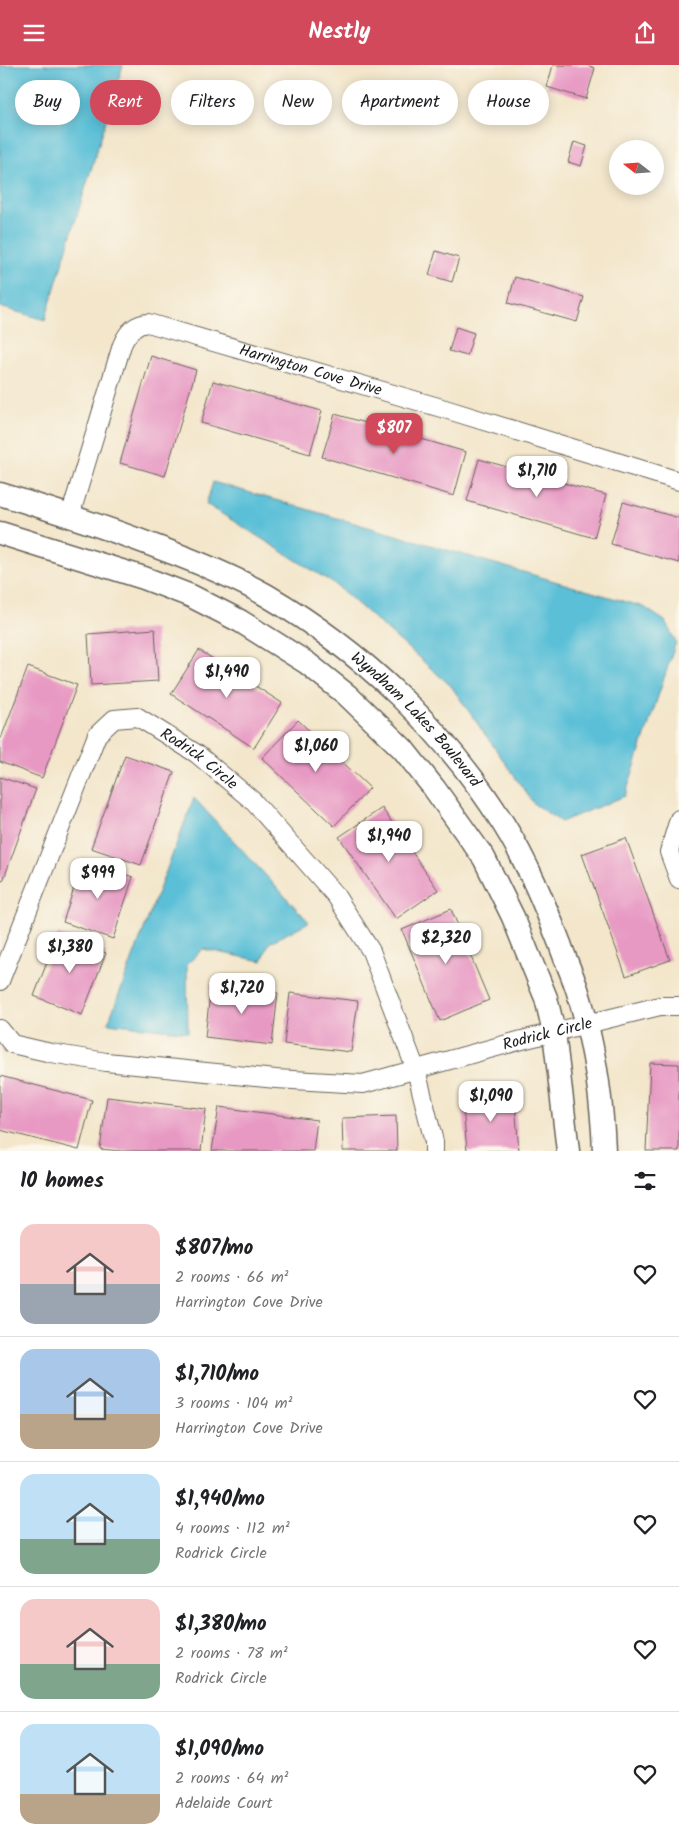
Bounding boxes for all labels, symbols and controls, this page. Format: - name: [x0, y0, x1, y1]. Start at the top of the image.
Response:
- text: Nestly: [308, 15, 371, 50]
- icon: menu: [20, 19, 48, 47]
- icon: share: [631, 19, 659, 47]
- chip: Buy: [15, 80, 80, 125]
- chip: Rent: [90, 80, 161, 125]
- chip: Filters: [171, 80, 254, 125]
- chip: New: [264, 80, 332, 125]
- chip: Apartment: [342, 80, 458, 125]
- chip: House: [468, 80, 549, 125]
- north arrow: [609, 140, 664, 195]
- map controls: [609, 140, 664, 195]
- street label: Harrington Cove Drive: [236, 338, 385, 403]
- pin: $807: [364, 413, 424, 455]
- text: $807: [377, 416, 411, 441]
- pin: $1,710: [496, 455, 578, 498]
- text: $1,710: [517, 459, 557, 484]
- street label: Wyndham Lakes Boulevard: [345, 646, 488, 793]
- pin: $1,490: [186, 657, 268, 699]
- text: $1,490: [205, 660, 249, 685]
- street label: Rodrick Circle: [155, 721, 244, 796]
- pin: $1,060: [275, 731, 357, 773]
- text: $1,060: [294, 734, 338, 759]
- pin: $1,940: [348, 821, 430, 863]
- text: $1,940: [367, 824, 411, 849]
- pin: $999: [68, 857, 128, 900]
- text: $999: [81, 861, 115, 886]
- pin: $2,320: [405, 923, 487, 965]
- text: $2,320: [421, 926, 471, 951]
- pin: $1,380: [29, 931, 111, 974]
- text: $1,380: [48, 935, 92, 960]
- pin: $1,720: [201, 973, 283, 1015]
- text: $1,720: [220, 976, 264, 1001]
- street label: Rodrick Circle: [500, 1011, 595, 1057]
- pin: $1,090: [450, 1081, 532, 1123]
- text: $1,090: [469, 1084, 513, 1109]
- text: 10 homes: [20, 1165, 104, 1198]
- icon: filters: [631, 1167, 659, 1195]
- text: $807/mo: [175, 1232, 253, 1265]
- icon: home: [60, 1244, 120, 1304]
- icon: heart: [631, 1260, 659, 1288]
- text: 2 rooms · 66 m²: [175, 1265, 289, 1290]
- text: Harrington Cove Drive: [175, 1290, 323, 1315]
- text: $1,710/mo: [175, 1358, 259, 1391]
- icon: home: [60, 1369, 120, 1429]
- icon: heart: [631, 1385, 659, 1413]
- text: 3 rooms · 104 m²: [175, 1391, 292, 1416]
- text: Harrington Cove Drive: [175, 1416, 323, 1441]
- text: $1,940/mo: [175, 1483, 265, 1516]
- icon: home: [60, 1494, 120, 1554]
- icon: heart: [631, 1510, 659, 1538]
- text: 4 rooms · 112 m²: [175, 1516, 290, 1541]
- text: Rodrick Circle: [175, 1541, 267, 1566]
- text: $1,380/mo: [175, 1608, 267, 1641]
- icon: home: [60, 1619, 120, 1679]
- icon: heart: [631, 1635, 659, 1663]
- text: 2 rooms · 78 m²: [175, 1641, 288, 1666]
- text: Rodrick Circle: [175, 1666, 267, 1691]
- text: $1,090/mo: [175, 1733, 264, 1766]
- icon: home: [60, 1744, 120, 1804]
- icon: heart: [631, 1760, 659, 1788]
- text: 2 rooms · 64 m²: [175, 1766, 288, 1791]
- text: Adelaide Court: [175, 1791, 273, 1816]

